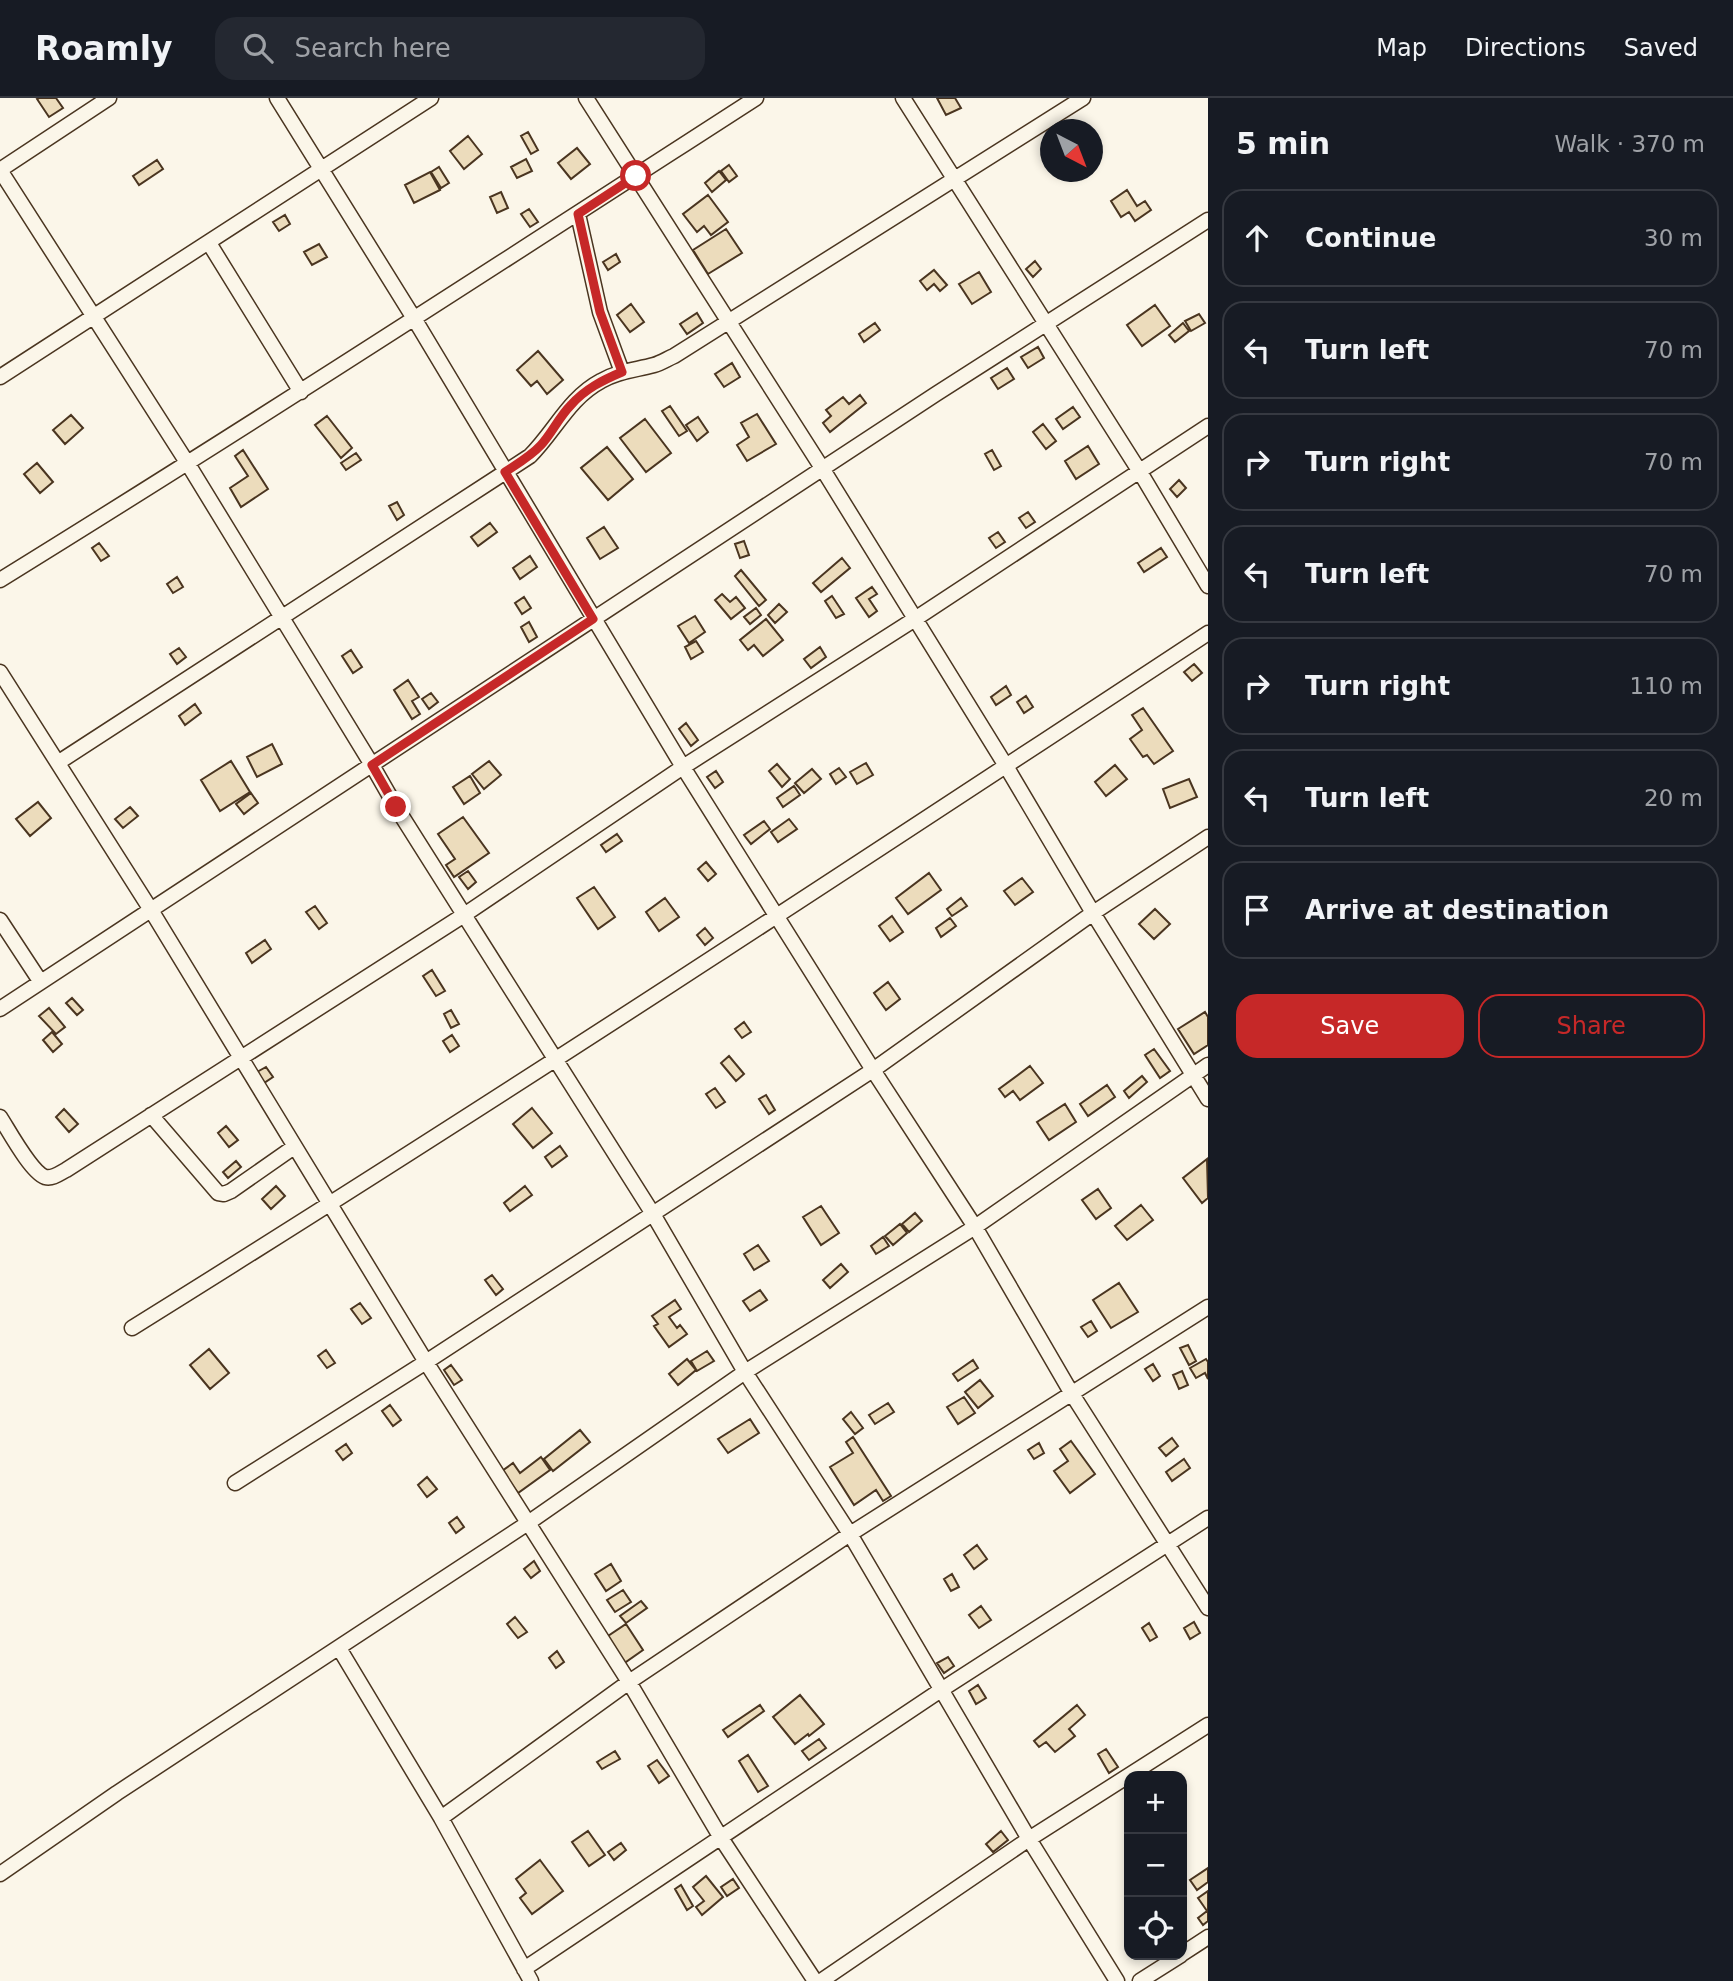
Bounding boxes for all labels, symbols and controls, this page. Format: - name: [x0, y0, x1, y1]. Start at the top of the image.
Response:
- search box: [215, 17, 705, 80]
- text: Roamly: [35, 29, 173, 68]
- icon: search: [239, 29, 277, 67]
- text: Search here: [295, 33, 451, 63]
- text: Map: [1376, 34, 1427, 62]
- text: Directions: [1465, 34, 1586, 62]
- text: Saved: [1624, 34, 1698, 62]
- north arrow: [1040, 119, 1103, 182]
- text: 5 min: [1236, 126, 1330, 161]
- text: Walk · 370 m: [1554, 131, 1705, 157]
- route start: [620, 160, 651, 191]
- icon: ahead: [1238, 219, 1276, 257]
- text: Continue: [1305, 223, 1436, 253]
- text: 30 m: [1644, 225, 1703, 251]
- icon: left: [1238, 331, 1276, 369]
- text: Turn left: [1305, 335, 1429, 365]
- text: 70 m: [1644, 337, 1703, 363]
- icon: right: [1238, 443, 1276, 481]
- text: Turn right: [1305, 447, 1450, 477]
- text: 70 m: [1644, 449, 1703, 475]
- icon: left: [1238, 555, 1276, 593]
- text: Turn left: [1305, 559, 1429, 589]
- text: 70 m: [1644, 561, 1703, 587]
- icon: right: [1238, 667, 1276, 705]
- text: Turn right: [1305, 671, 1450, 701]
- text: 110 m: [1629, 673, 1703, 699]
- icon: left: [1238, 779, 1276, 817]
- text: Turn left: [1305, 783, 1429, 813]
- text: 20 m: [1644, 785, 1703, 811]
- route end: [380, 791, 411, 822]
- icon: arrive: [1238, 891, 1276, 929]
- text: Arrive at destination: [1305, 895, 1609, 925]
- button: Save: [1236, 994, 1464, 1058]
- button: Share: [1478, 994, 1705, 1058]
- map controls: [1124, 1771, 1187, 1960]
- button: +: [1124, 1771, 1187, 1834]
- button: −: [1124, 1834, 1187, 1897]
- button: locate: [1124, 1897, 1187, 1960]

